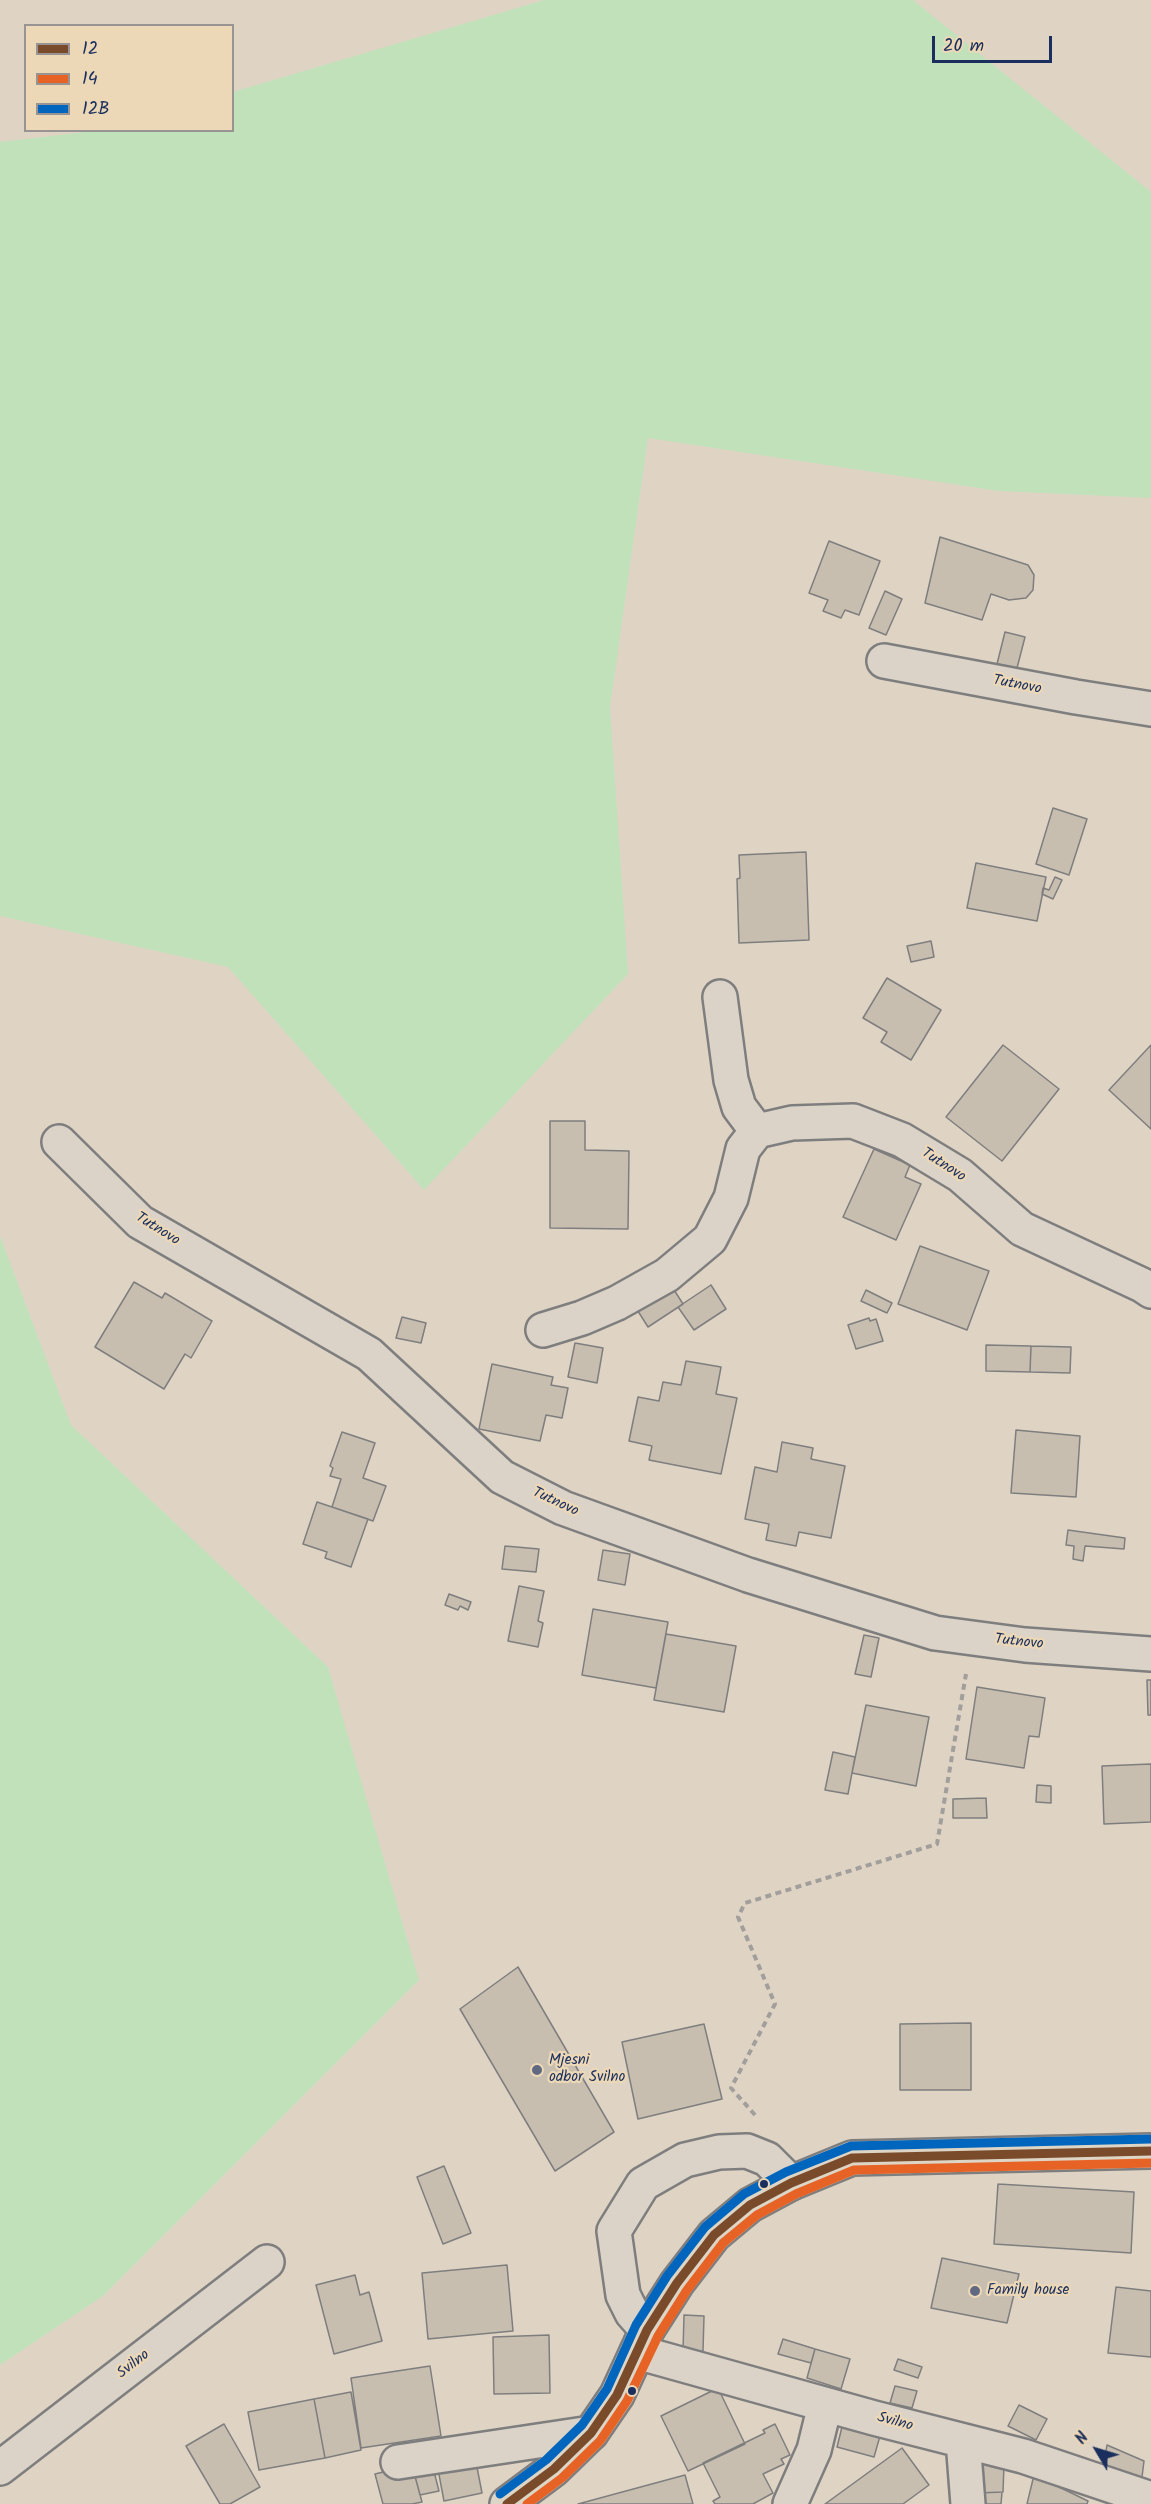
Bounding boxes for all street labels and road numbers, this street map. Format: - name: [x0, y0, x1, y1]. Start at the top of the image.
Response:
- street label: Tutnovo: [991, 672, 1043, 700]
- street label: Tutnovo: [918, 1145, 968, 1187]
- street label: Tutnovo: [131, 1209, 183, 1251]
- street label: Tutnovo: [529, 1484, 581, 1522]
- street label: Tutnovo: [994, 1631, 1044, 1655]
- street label: Svilno: [114, 2347, 154, 2383]
- street label: Svilno: [875, 2410, 915, 2436]

